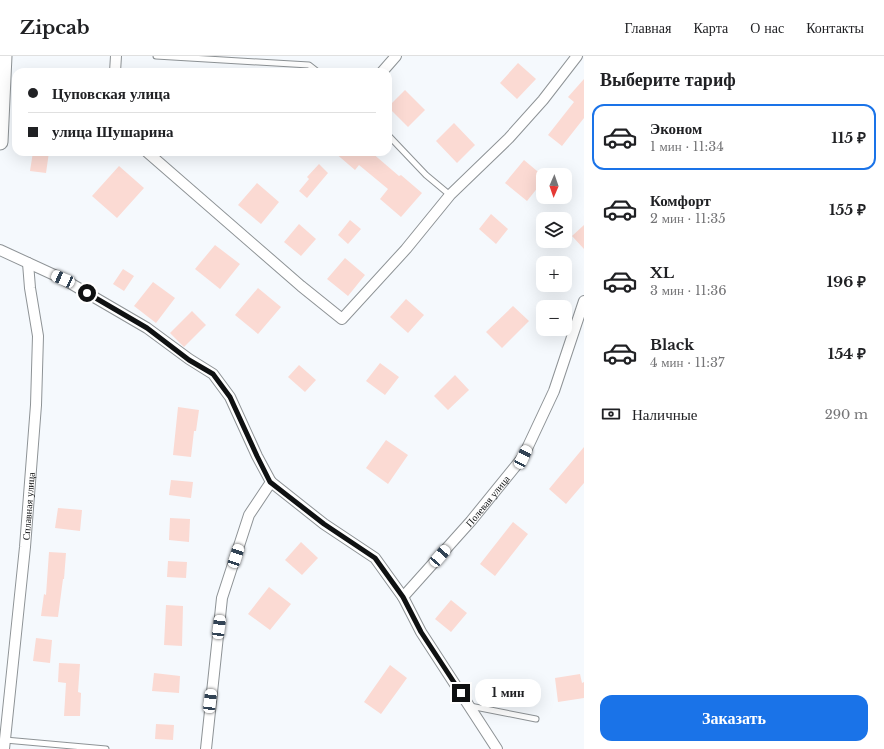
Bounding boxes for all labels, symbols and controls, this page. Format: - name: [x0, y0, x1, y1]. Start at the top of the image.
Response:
- text: Zipcab: [20, 16, 90, 39]
- text: Главная: [624, 19, 671, 37]
- text: Карта: [693, 19, 728, 37]
- text: О нас: [750, 19, 784, 37]
- text: Контакты: [806, 19, 864, 37]
- text: Выберите тариф: [600, 69, 736, 91]
- text: Цуповская улица: [52, 84, 170, 103]
- icon: car: [602, 119, 638, 155]
- text: Эконом: [650, 119, 702, 138]
- text: улица Шушарина: [52, 122, 174, 141]
- text: 115 ₽: [831, 128, 866, 147]
- text: 1 мин · 11:34: [650, 138, 724, 155]
- north arrow: [536, 168, 572, 204]
- map controls: [536, 168, 572, 336]
- icon: car: [602, 191, 638, 227]
- text: Комфорт: [650, 191, 711, 210]
- text: 155 ₽: [829, 200, 866, 219]
- text: 2 мин · 11:35: [650, 210, 726, 227]
- button: layers: [536, 212, 572, 248]
- button: +: [536, 256, 572, 292]
- icon: car: [602, 263, 638, 299]
- text: XL: [650, 263, 674, 282]
- car: [50, 269, 76, 289]
- text: 196 ₽: [827, 272, 866, 291]
- text: 3 мин · 11:36: [650, 282, 727, 299]
- route start: [78, 284, 96, 302]
- button: −: [536, 300, 572, 336]
- icon: car: [602, 335, 638, 371]
- text: Black: [650, 335, 694, 354]
- text: 154 ₽: [828, 344, 866, 363]
- text: 4 мин · 11:37: [650, 354, 724, 371]
- icon: cash: [600, 403, 622, 425]
- text: Наличные: [632, 405, 697, 424]
- text: 290 m: [825, 406, 868, 423]
- car: [512, 444, 534, 470]
- street label: Сплавная улица: [20, 471, 38, 541]
- street label: Полевая улица: [463, 472, 513, 530]
- car: [227, 543, 245, 569]
- car: [428, 543, 452, 569]
- car: [212, 614, 226, 640]
- callout: 1 мин: [475, 679, 541, 707]
- route end: [452, 684, 470, 702]
- text: 1 мин: [492, 684, 524, 701]
- car: [203, 688, 217, 714]
- button: Заказать: [600, 695, 868, 741]

